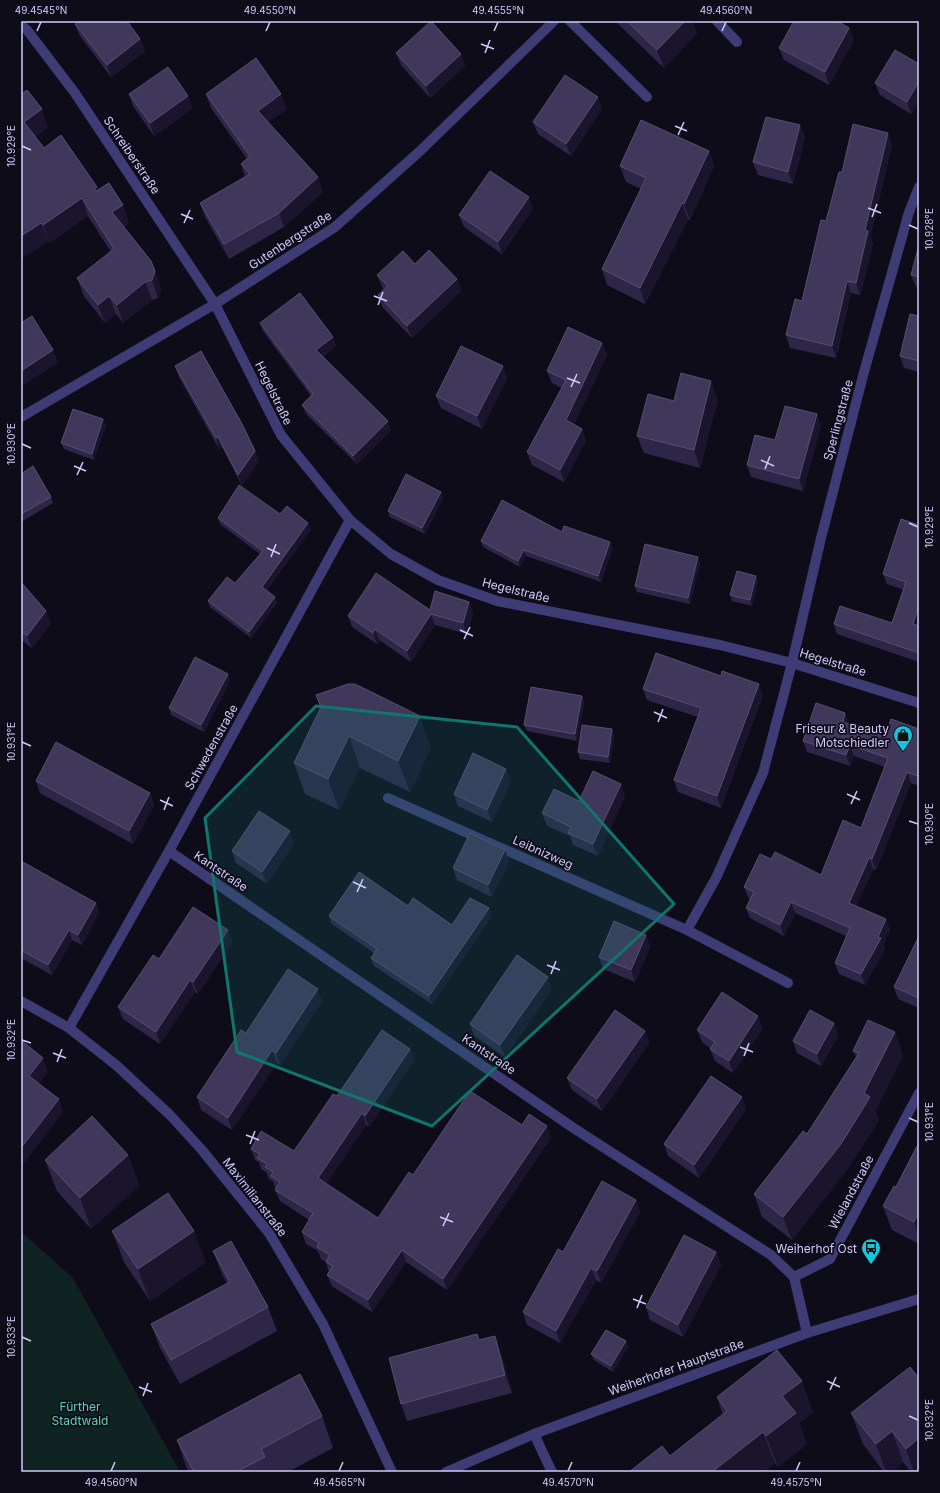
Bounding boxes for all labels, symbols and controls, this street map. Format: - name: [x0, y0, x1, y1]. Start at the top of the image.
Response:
- text: 49.4545°N: [15, 4, 67, 16]
- text: 49.4550°N: [244, 4, 296, 16]
- text: 49.4555°N: [472, 4, 524, 16]
- text: 49.4560°N: [700, 4, 752, 16]
- street label: Schreiberstraße: [100, 113, 164, 197]
- text: 10.929°E: [5, 125, 17, 167]
- street label: Gutenbergstraße: [246, 208, 334, 272]
- text: 10.928°E: [923, 208, 935, 250]
- street label: Hegelstraße: [252, 359, 296, 427]
- street label: Sperlingstraße: [820, 378, 856, 462]
- text: 10.930°E: [5, 423, 17, 465]
- text: 10.929°E: [923, 506, 935, 548]
- street label: Hegelstraße: [481, 574, 551, 606]
- street label: Hegelstraße: [798, 645, 868, 679]
- street label: Schwedenstraße: [181, 702, 241, 792]
- place label: Friseur & Beauty Motschiedler: [796, 721, 889, 750]
- text: 10.931°E: [5, 722, 17, 762]
- shop icon: Friseur & Beauty Motschiedler: [892, 724, 914, 752]
- text: 10.930°E: [923, 803, 935, 845]
- street label: Leibnizweg: [510, 832, 576, 872]
- street label: Kantstraße: [191, 848, 251, 894]
- text: 10.932°E: [5, 1019, 17, 1061]
- street label: Kantstraße: [459, 1031, 519, 1077]
- text: 10.931°E: [923, 1102, 935, 1142]
- street label: Wielandstraße: [825, 1152, 877, 1232]
- street label: Maximilianstraße: [220, 1155, 290, 1239]
- bus stop icon: Weiherhof Ost: [860, 1237, 882, 1265]
- place label: Weiherhof Ost: [776, 1241, 857, 1256]
- text: 10.933°E: [5, 1316, 17, 1358]
- street label: Weiherhofer Hauptstraße: [606, 1335, 746, 1399]
- park label: Fürther Stadtwald: [52, 1399, 108, 1428]
- text: 10.932°E: [923, 1399, 935, 1441]
- text: 49.4560°N: [85, 1476, 137, 1488]
- text: 49.4565°N: [313, 1476, 365, 1488]
- text: 49.4570°N: [542, 1476, 594, 1488]
- text: 49.4575°N: [770, 1476, 822, 1488]

